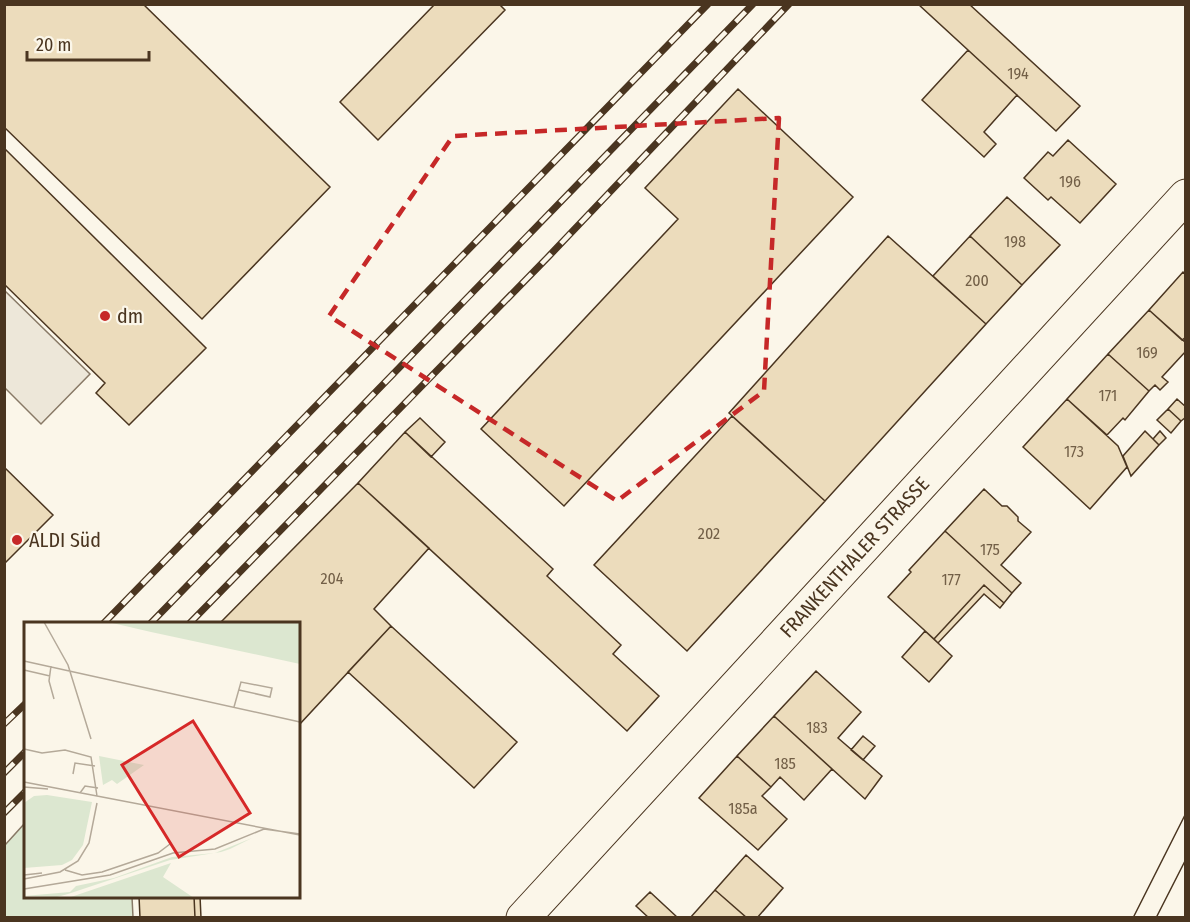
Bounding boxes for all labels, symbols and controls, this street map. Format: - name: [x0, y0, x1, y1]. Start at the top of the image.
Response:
- scale bar: [27, 24, 148, 62]
- text: 20 m: [36, 34, 71, 56]
- house number: 194: [1007, 64, 1029, 83]
- house number: 196: [1059, 172, 1081, 191]
- house number: 198: [1004, 232, 1026, 251]
- house number: 200: [965, 271, 989, 290]
- place label: dm: [117, 304, 143, 328]
- marker: dm: [98, 309, 112, 323]
- house number: 169: [1136, 343, 1158, 362]
- house number: 171: [1099, 386, 1117, 405]
- house number: 173: [1064, 442, 1084, 461]
- street label: FRANKENTHALER STRASSE: [775, 472, 934, 642]
- house number: 202: [698, 524, 720, 543]
- place label: ALDI Süd: [29, 528, 101, 552]
- marker: ALDI Süd: [10, 533, 24, 547]
- house number: 175: [980, 540, 1000, 559]
- house number: 204: [320, 569, 344, 588]
- house number: 177: [941, 570, 961, 589]
- inset map: [24, 622, 300, 898]
- house number: 183: [806, 718, 828, 737]
- house number: 185: [774, 754, 796, 773]
- house number: 185a: [728, 799, 758, 818]

